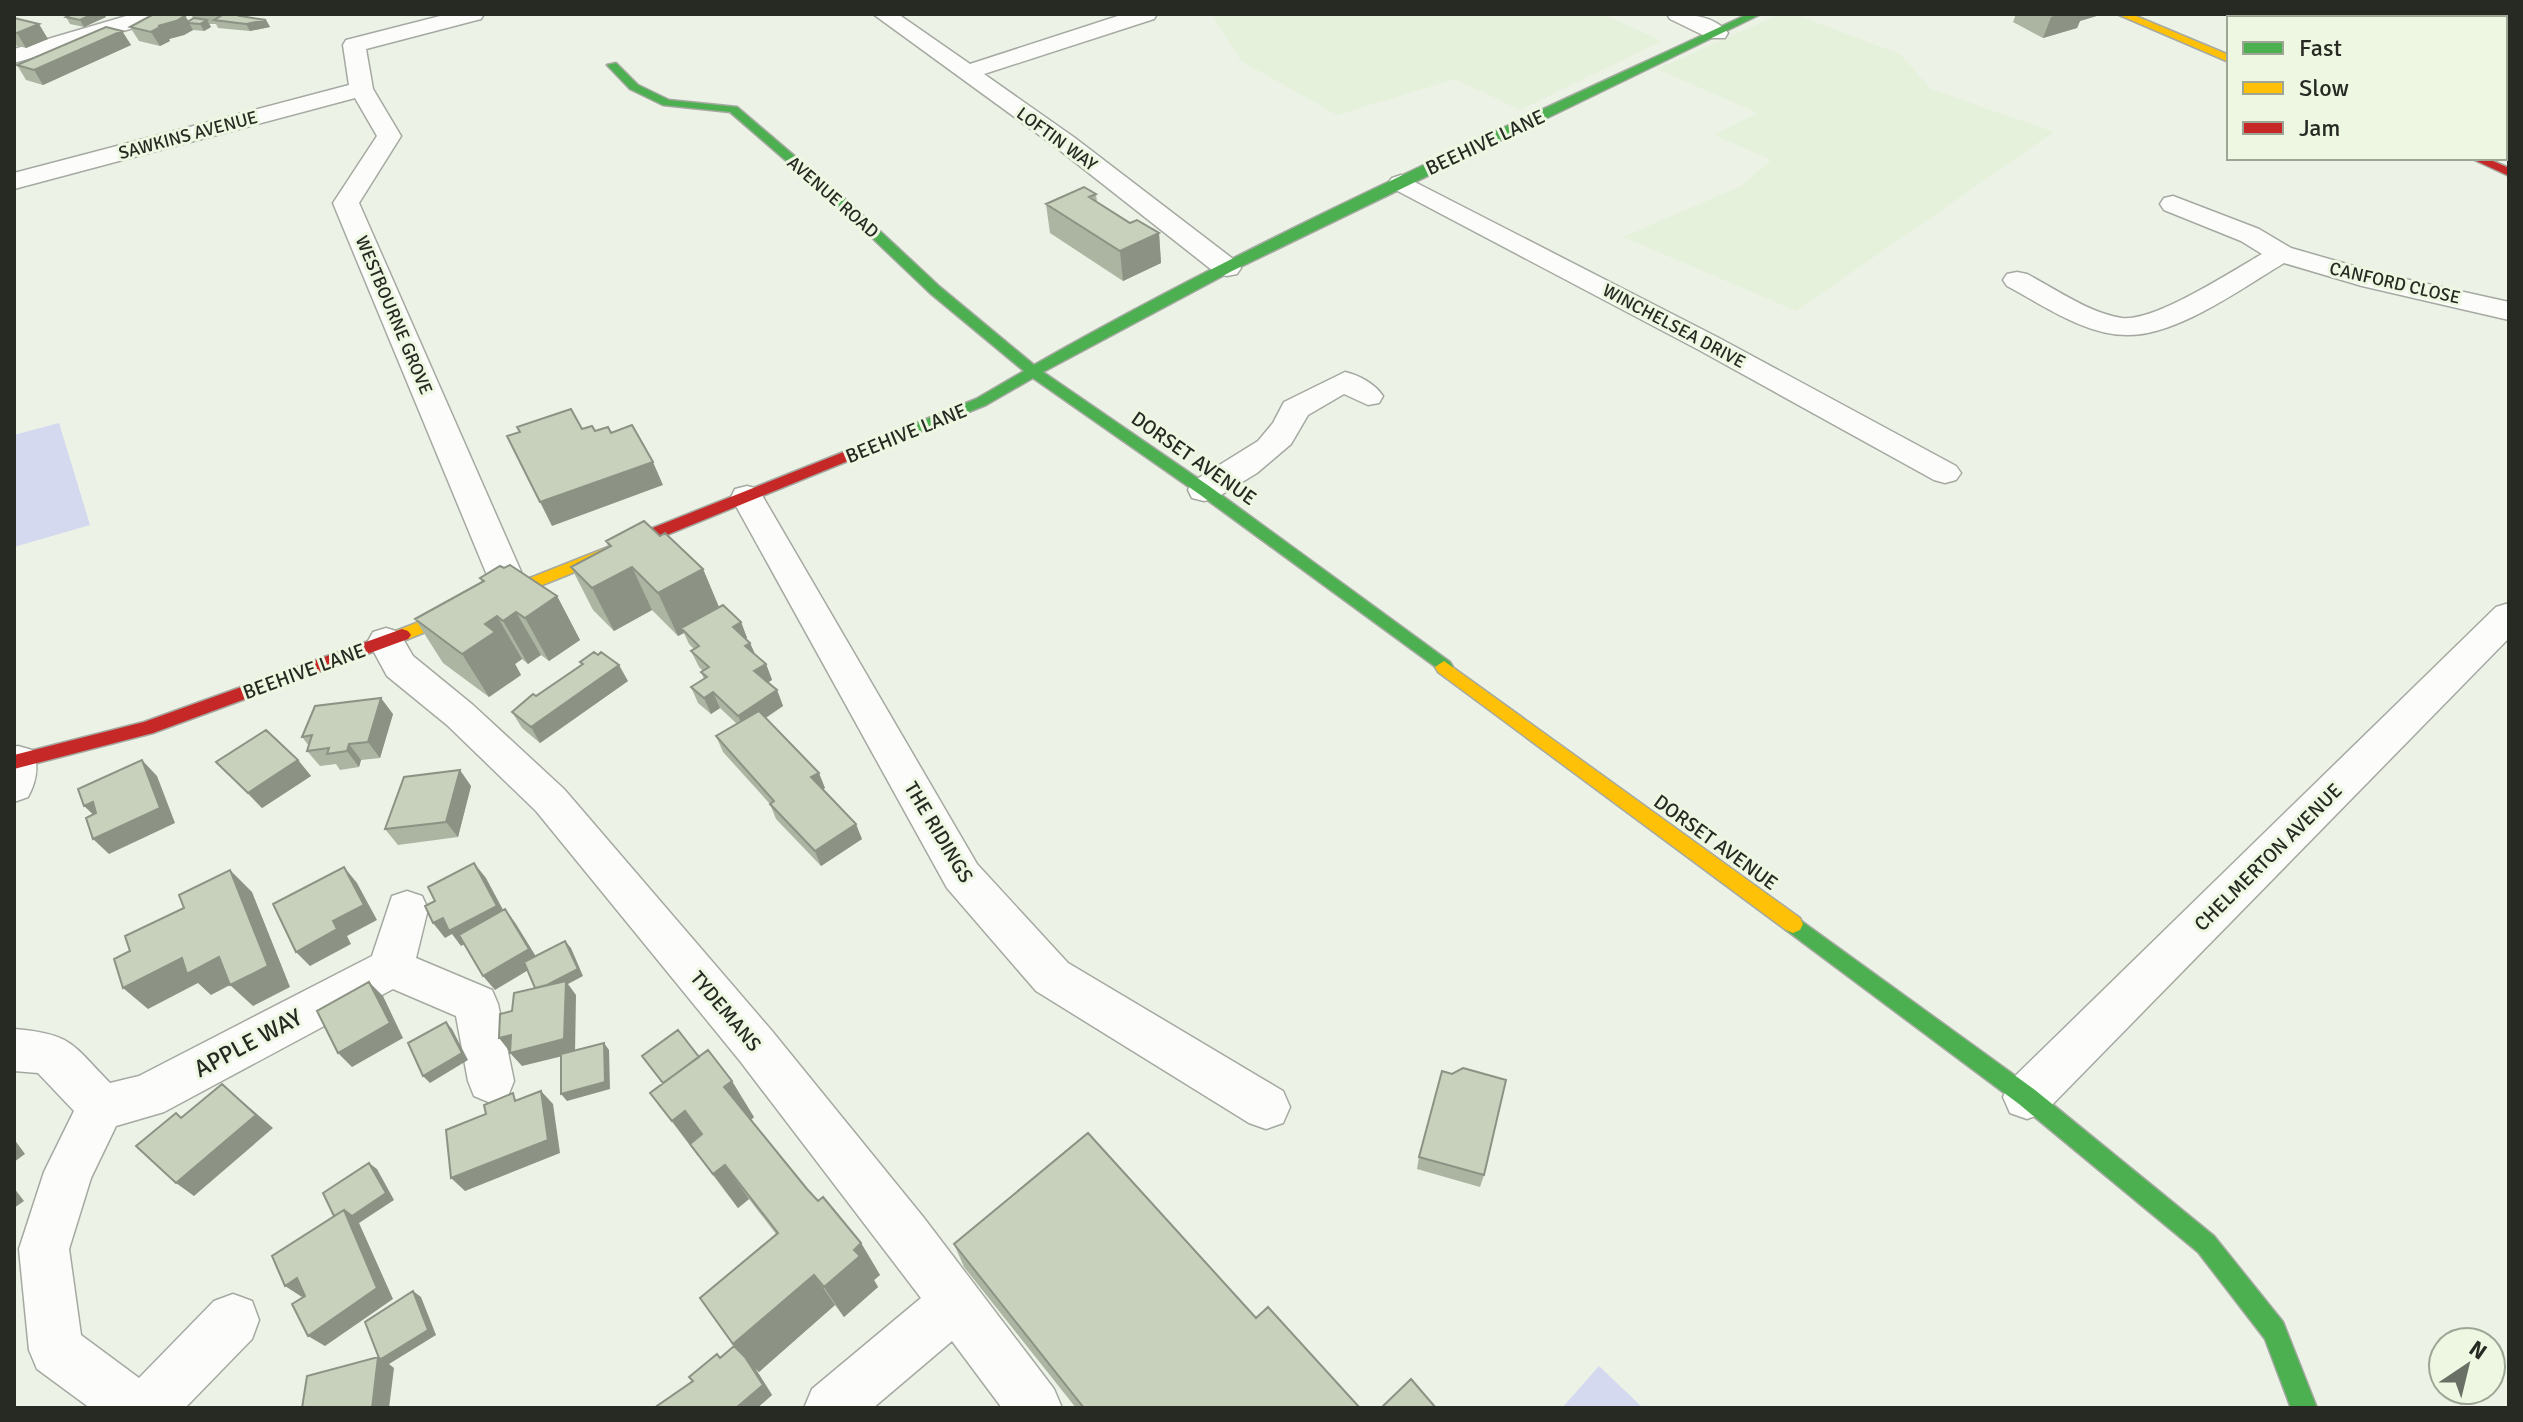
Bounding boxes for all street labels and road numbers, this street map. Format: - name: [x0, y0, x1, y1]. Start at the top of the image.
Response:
- street label: LOFTIN WAY: [1012, 102, 1102, 176]
- street label: BEEHIVE LANE: [1422, 104, 1549, 181]
- street label: SAWKINS AVENUE: [116, 106, 260, 164]
- street label: AVENUE ROAD: [783, 151, 883, 243]
- street label: WESTBOURNE GROVE: [351, 232, 437, 398]
- street label: CANFORD CLOSE: [2327, 257, 2463, 309]
- street label: WINCHELSEA DRIVE: [1599, 279, 1749, 373]
- street label: BEEHIVE LANE: [842, 398, 971, 469]
- street label: DORSET AVENUE: [1126, 406, 1261, 511]
- street label: BEEHIVE LANE: [239, 638, 369, 705]
- street label: THE RIDINGS: [899, 777, 978, 887]
- street label: CHELMERTON AVENUE: [2189, 778, 2348, 937]
- street label: DORSET AVENUE: [1649, 789, 1783, 896]
- street label: TYDEMANS: [685, 966, 766, 1057]
- street label: APPLE WAY: [189, 1002, 307, 1084]

